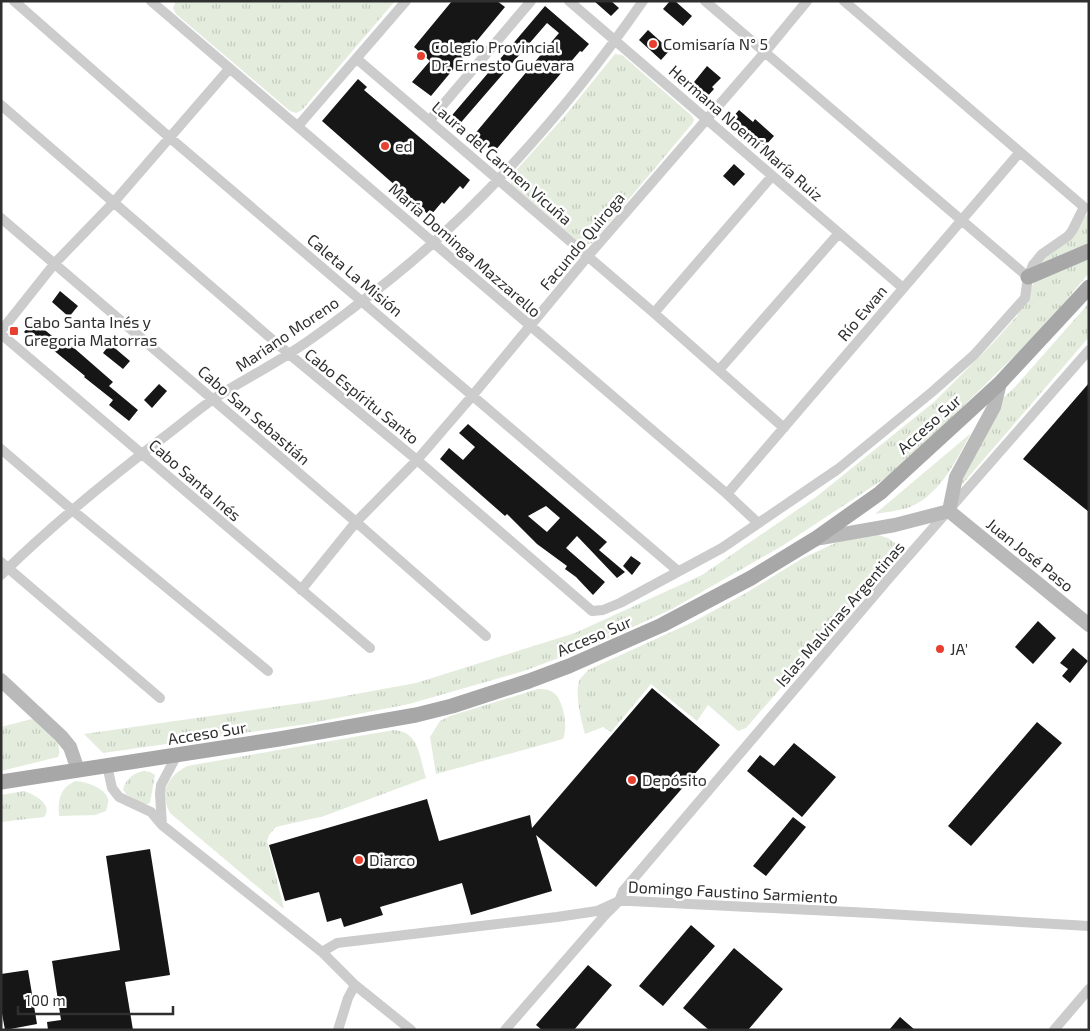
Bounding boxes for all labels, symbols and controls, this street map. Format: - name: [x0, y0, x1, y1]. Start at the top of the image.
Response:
- place label: Comisaría N° 5: [663, 34, 768, 53]
- place label: Colegio Provincial Dr. Ernesto Guevara: [431, 37, 575, 74]
- marker: Comisaría N° 5: [647, 38, 659, 50]
- marker: Colegio Provincial Dr. Ernesto Guevara: [415, 50, 427, 62]
- street label: Hermana Noemí María Ruiz: [666, 61, 827, 205]
- street label: Laura del Carmen Vicuña: [429, 97, 576, 228]
- place label: ed: [395, 136, 413, 155]
- marker: ed: [379, 140, 391, 152]
- street label: María Dominga Mazzarello: [385, 178, 545, 321]
- street label: Facundo Quiroga: [535, 188, 629, 294]
- street label: Caleta La Misión: [304, 229, 407, 320]
- street label: Río Ewan: [833, 281, 890, 344]
- street label: Mariano Moreno: [232, 292, 342, 375]
- place label: Cabo Santa Inés y Gregoria Matorras: [24, 312, 157, 349]
- marker: Cabo Santa Inés y Gregoria Matorras: [8, 325, 20, 337]
- street label: Cabo Espíritu Santo: [301, 344, 423, 448]
- street label: Cabo San Sebastián: [194, 361, 314, 468]
- street label: Acceso Sur: [893, 390, 965, 457]
- street label: Cabo Santa Inés: [146, 435, 245, 525]
- street label: Juan José Paso: [983, 514, 1078, 595]
- street label: Islas Malvinas Argentinas: [771, 537, 908, 690]
- street label: Acceso Sur: [554, 611, 635, 660]
- place label: JA': [950, 639, 968, 658]
- marker: JA': [934, 643, 946, 655]
- street label: Acceso Sur: [166, 717, 248, 748]
- place label: Depósito: [642, 770, 707, 789]
- marker: Depósito: [626, 774, 638, 786]
- place label: Diarco: [369, 850, 415, 869]
- marker: Diarco: [353, 854, 365, 866]
- street label: Domingo Faustino Sarmiento: [628, 877, 838, 906]
- scale bar: [18, 984, 172, 1016]
- text: 100 m: [25, 991, 66, 1009]

